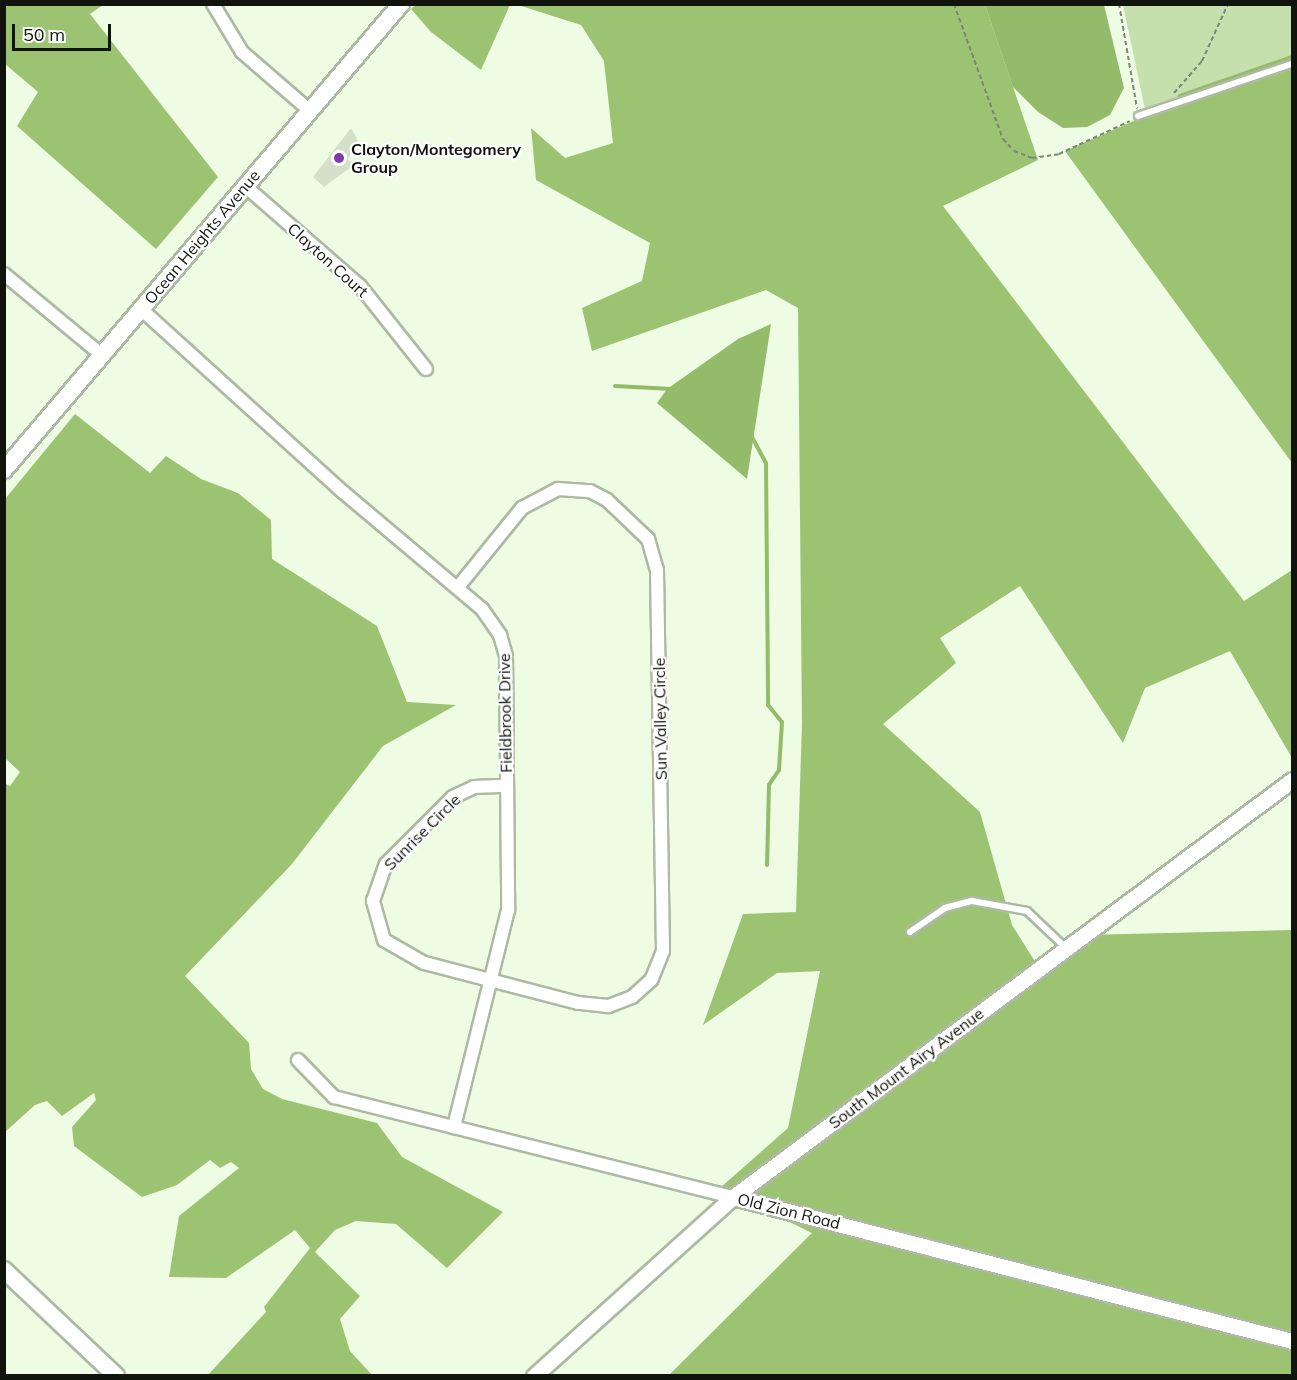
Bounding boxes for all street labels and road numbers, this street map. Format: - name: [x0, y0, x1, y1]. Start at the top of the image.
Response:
- street label: Ocean Heights Avenue: [140, 166, 264, 308]
- street label: Clayton Court: [284, 219, 372, 301]
- street label: Fieldbrook Drive: [494, 653, 516, 773]
- street label: Sun Valley Circle: [649, 658, 671, 780]
- street label: Sunrise Circle: [380, 790, 464, 874]
- street label: South Mount Airy Avenue: [825, 1003, 987, 1133]
- street label: Old Zion Road: [736, 1189, 842, 1233]

